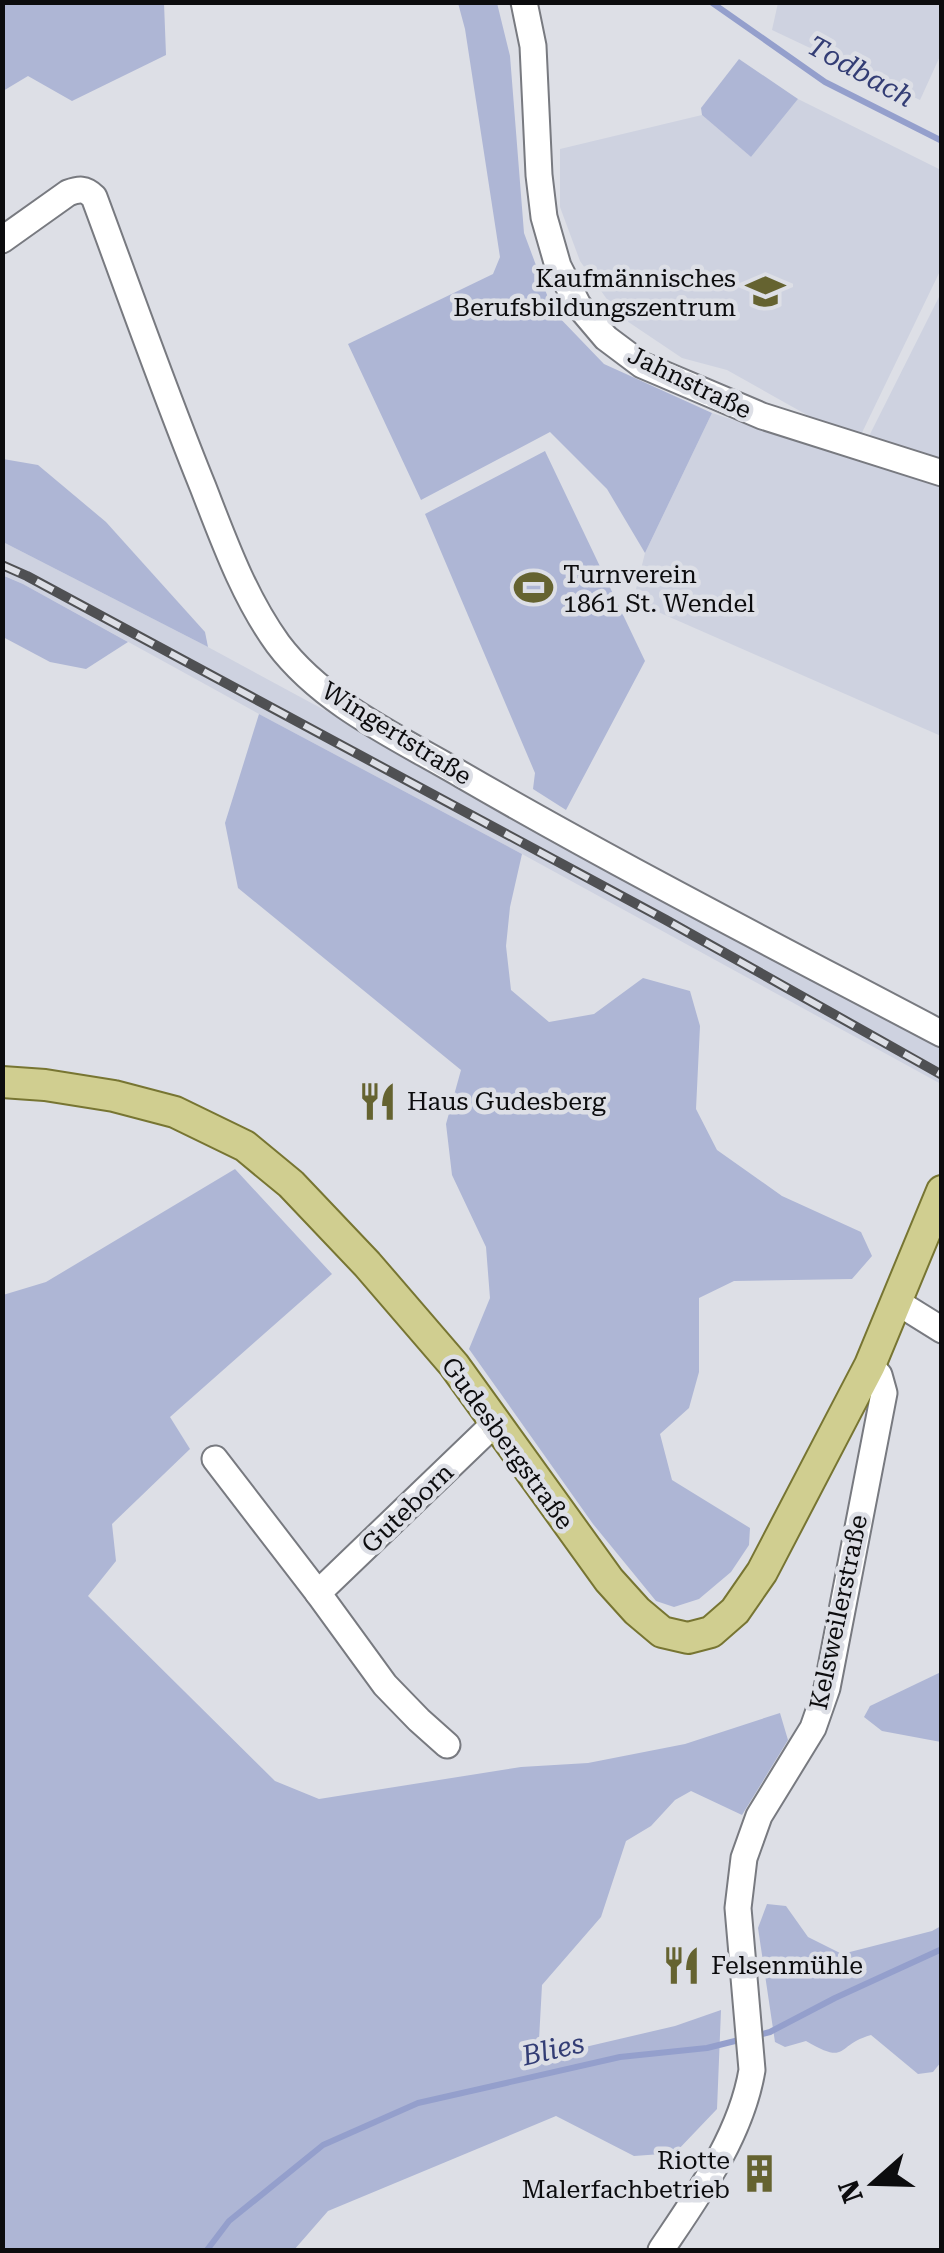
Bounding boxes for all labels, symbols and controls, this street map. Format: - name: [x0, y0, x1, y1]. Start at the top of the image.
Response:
- water label: Todbach: [802, 29, 920, 114]
- place label: Kaufmännisches Berufsbildungszentrum: [453, 264, 736, 322]
- school or university icon: Kaufmännisches Berufsbildungszentrum: [745, 271, 787, 313]
- street label: Jahnstraße: [623, 340, 756, 425]
- place label: Turnverein 1861 St. Wendel: [563, 560, 755, 618]
- sports icon: Turnverein 1861 St. Wendel: [512, 567, 554, 609]
- street label: Wingertstraße: [317, 676, 477, 791]
- restaurant icon: Haus Gudesberg: [356, 1080, 398, 1122]
- place label: Haus Gudesberg: [407, 1087, 607, 1116]
- street label: Gudesbergstraße: [436, 1352, 580, 1535]
- street label: Guteborn: [356, 1458, 459, 1559]
- street label: Kelsweilerstraße: [804, 1512, 873, 1712]
- restaurant icon: Felsenmühle: [660, 1944, 702, 1986]
- place label: Felsenmühle: [711, 1951, 863, 1980]
- water label: Blies: [518, 2026, 588, 2073]
- north arrow: [824, 2133, 924, 2233]
- place label: Riotte Malerfachbetrieb: [522, 2146, 730, 2204]
- building icon: Riotte Malerfachbetrieb: [739, 2153, 781, 2195]
- text: N: [832, 2176, 870, 2207]

